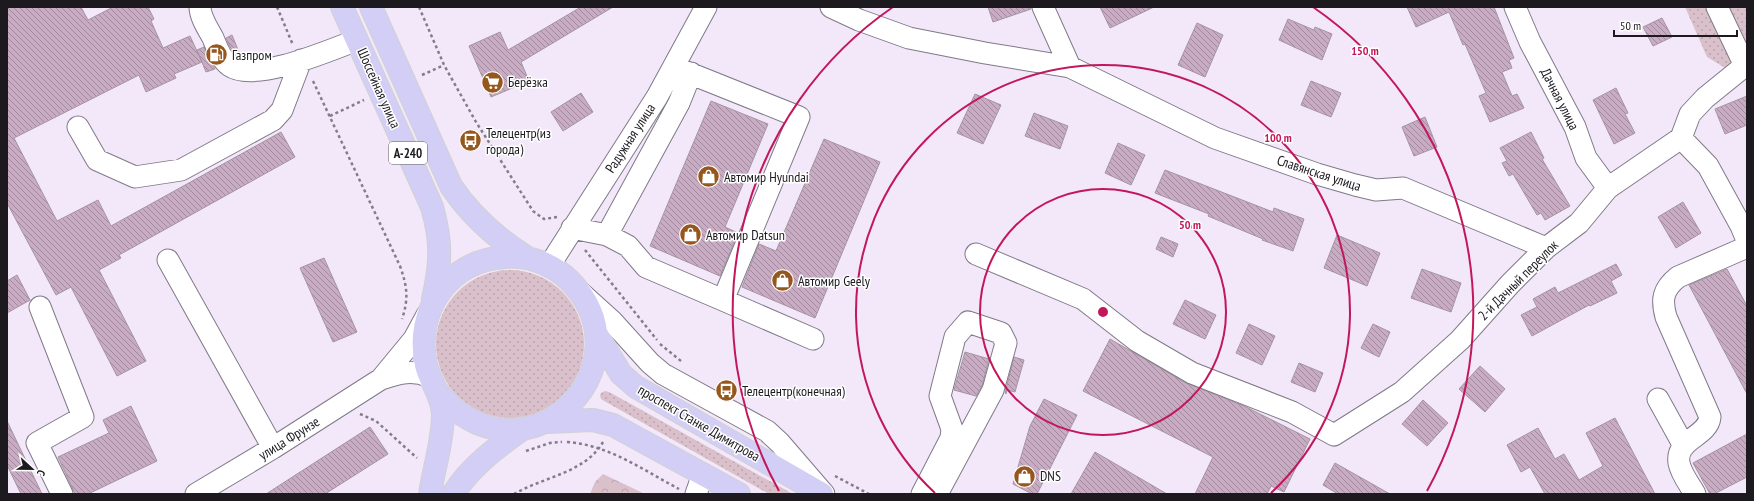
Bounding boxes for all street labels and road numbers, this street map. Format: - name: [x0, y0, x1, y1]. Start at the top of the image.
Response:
- street label: Шоссейная улица: [353, 45, 405, 131]
- street label: Дачная улица: [1537, 65, 1583, 133]
- street label: Радужная улица: [601, 100, 659, 176]
- road number: А-240: [389, 142, 427, 164]
- street label: Славянская улица: [1275, 151, 1363, 195]
- street label: 2-й Дачный переулок: [1474, 236, 1562, 324]
- street label: проспект Станке Димитрова: [635, 381, 763, 465]
- street label: улица Фрунзе: [255, 412, 323, 464]

